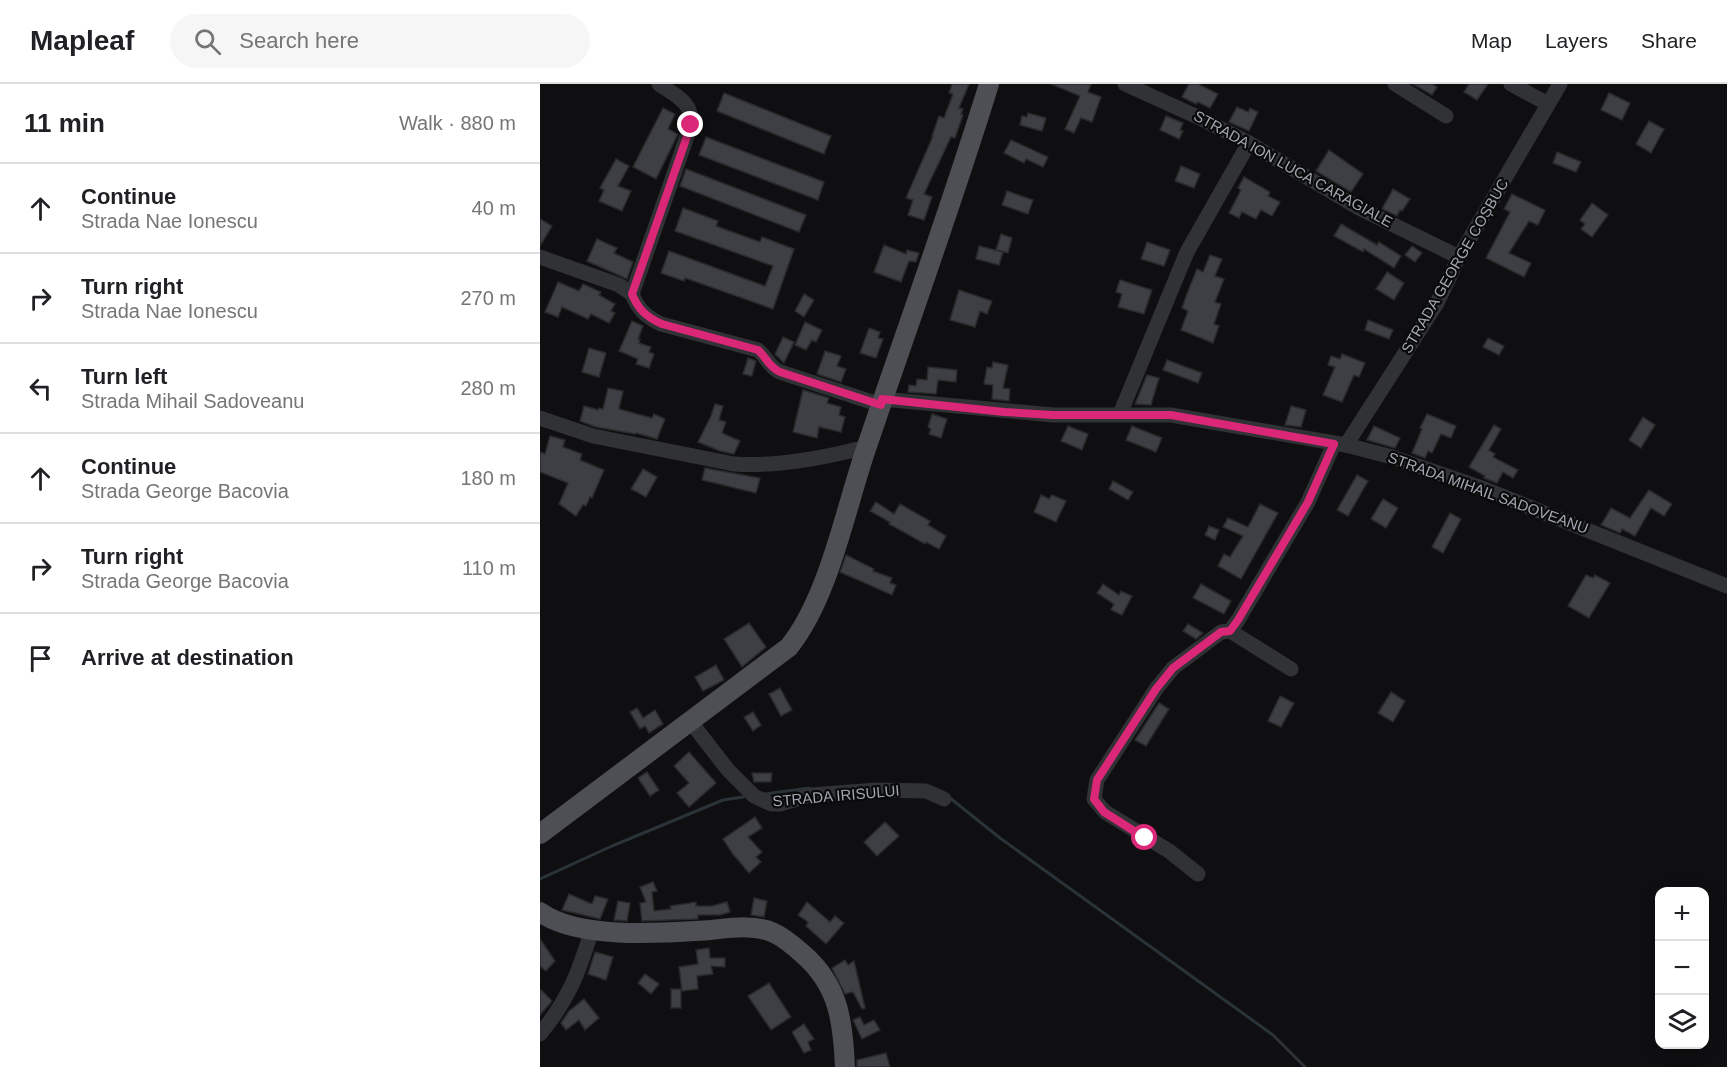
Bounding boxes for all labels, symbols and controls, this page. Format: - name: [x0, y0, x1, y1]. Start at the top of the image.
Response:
- search box: [170, 14, 590, 68]
- text: Mapleaf: [30, 25, 134, 56]
- icon: search: [191, 25, 224, 58]
- text: Search here: [239, 28, 359, 53]
- text: Map: [1471, 29, 1512, 52]
- text: Layers: [1545, 29, 1608, 52]
- text: Share: [1641, 29, 1697, 52]
- street label: STRADA ION LUCA CARAGIALE: [1191, 107, 1395, 230]
- text: 11 min: [24, 108, 105, 138]
- route end: [677, 111, 703, 137]
- text: Walk · 880 m: [399, 112, 516, 134]
- street label: STRADA GEORGE COȘBUC: [1398, 175, 1512, 356]
- text: Continue: [81, 184, 176, 209]
- icon: ahead: [24, 192, 57, 225]
- text: 40 m: [472, 197, 516, 219]
- text: Strada Nae Ionescu: [81, 210, 258, 232]
- text: Turn right: [81, 274, 183, 299]
- icon: right: [24, 282, 57, 315]
- text: 270 m: [460, 287, 516, 309]
- text: Strada Nae Ionescu: [81, 300, 258, 322]
- text: Turn left: [81, 364, 167, 389]
- icon: left: [24, 372, 57, 405]
- text: 280 m: [460, 377, 516, 399]
- text: Strada Mihail Sadoveanu: [81, 390, 304, 412]
- street label: STRADA MIHAIL SADOVEANU: [1386, 448, 1591, 537]
- text: Continue: [81, 454, 176, 479]
- icon: ahead: [24, 462, 57, 495]
- text: 180 m: [460, 467, 516, 489]
- text: Strada George Bacovia: [81, 480, 289, 502]
- text: Turn right: [81, 544, 183, 569]
- icon: right: [24, 552, 57, 585]
- text: 110 m: [462, 557, 516, 579]
- text: Strada George Bacovia: [81, 570, 289, 592]
- icon: arrive: [24, 642, 57, 675]
- text: Arrive at destination: [81, 645, 294, 670]
- street label: STRADA IRISULUI: [772, 781, 900, 810]
- route start: [1131, 824, 1157, 850]
- map controls: [1655, 887, 1709, 1049]
- button: +: [1655, 887, 1709, 941]
- button: −: [1655, 941, 1709, 995]
- button: layers: [1655, 995, 1709, 1049]

